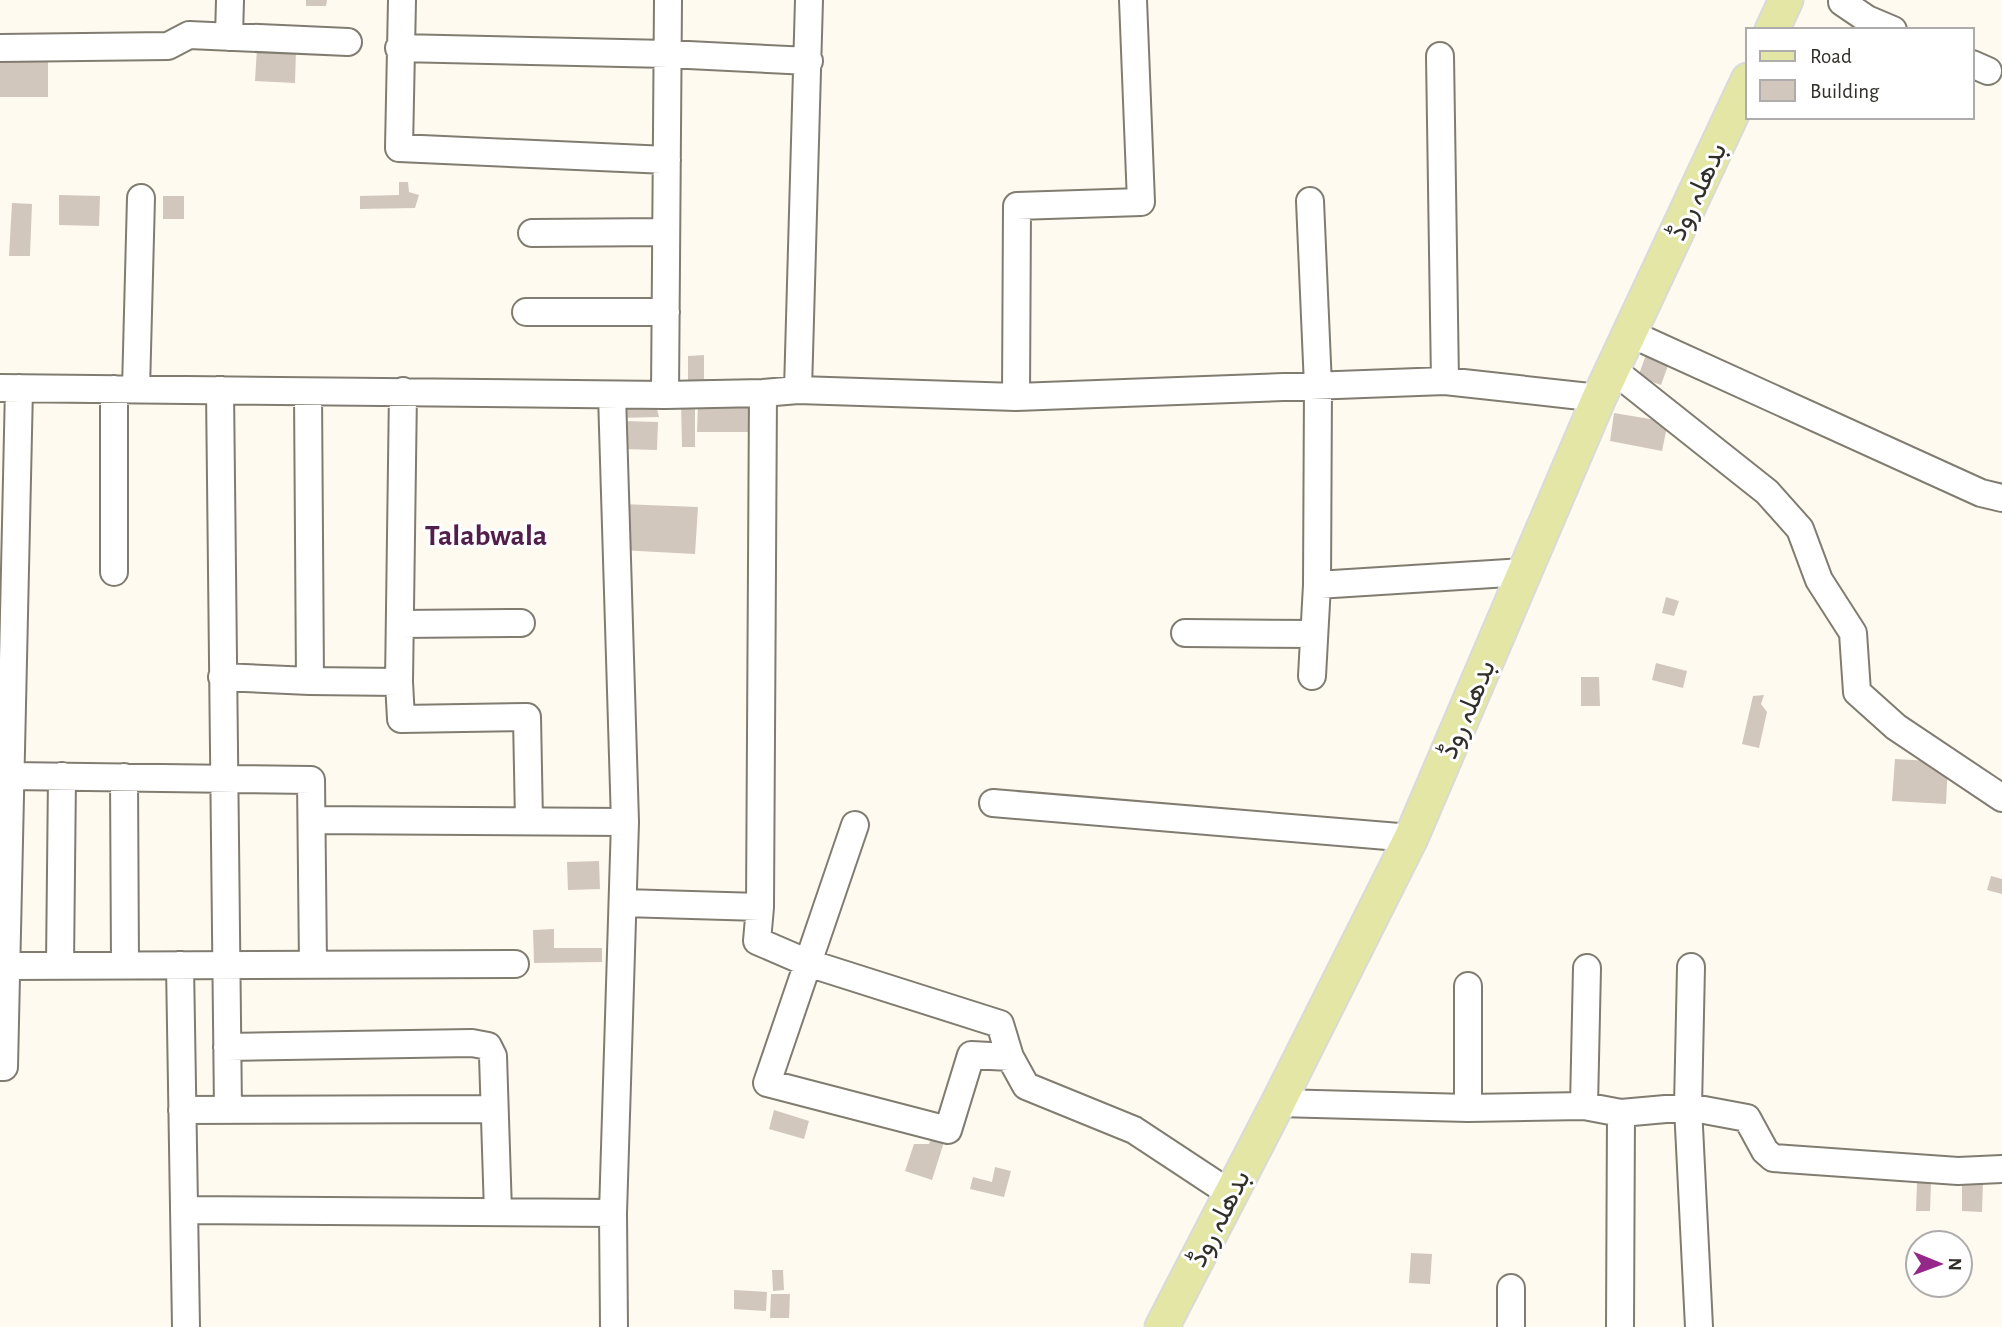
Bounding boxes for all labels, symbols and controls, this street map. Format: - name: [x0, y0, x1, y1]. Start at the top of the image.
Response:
- legend: [1746, 28, 1974, 119]
- text: Road: [1810, 46, 1852, 67]
- text: Building: [1810, 81, 1880, 102]
- street label: بدھلہ روڈ: [1662, 138, 1734, 246]
- district label: Talabwala: [425, 521, 547, 551]
- street label: بدھلہ روڈ: [1434, 656, 1503, 764]
- street label: بدھلہ روڈ: [1183, 1166, 1258, 1273]
- north arrow: [1904, 1229, 1974, 1299]
- text: N: [1945, 1257, 1964, 1271]

